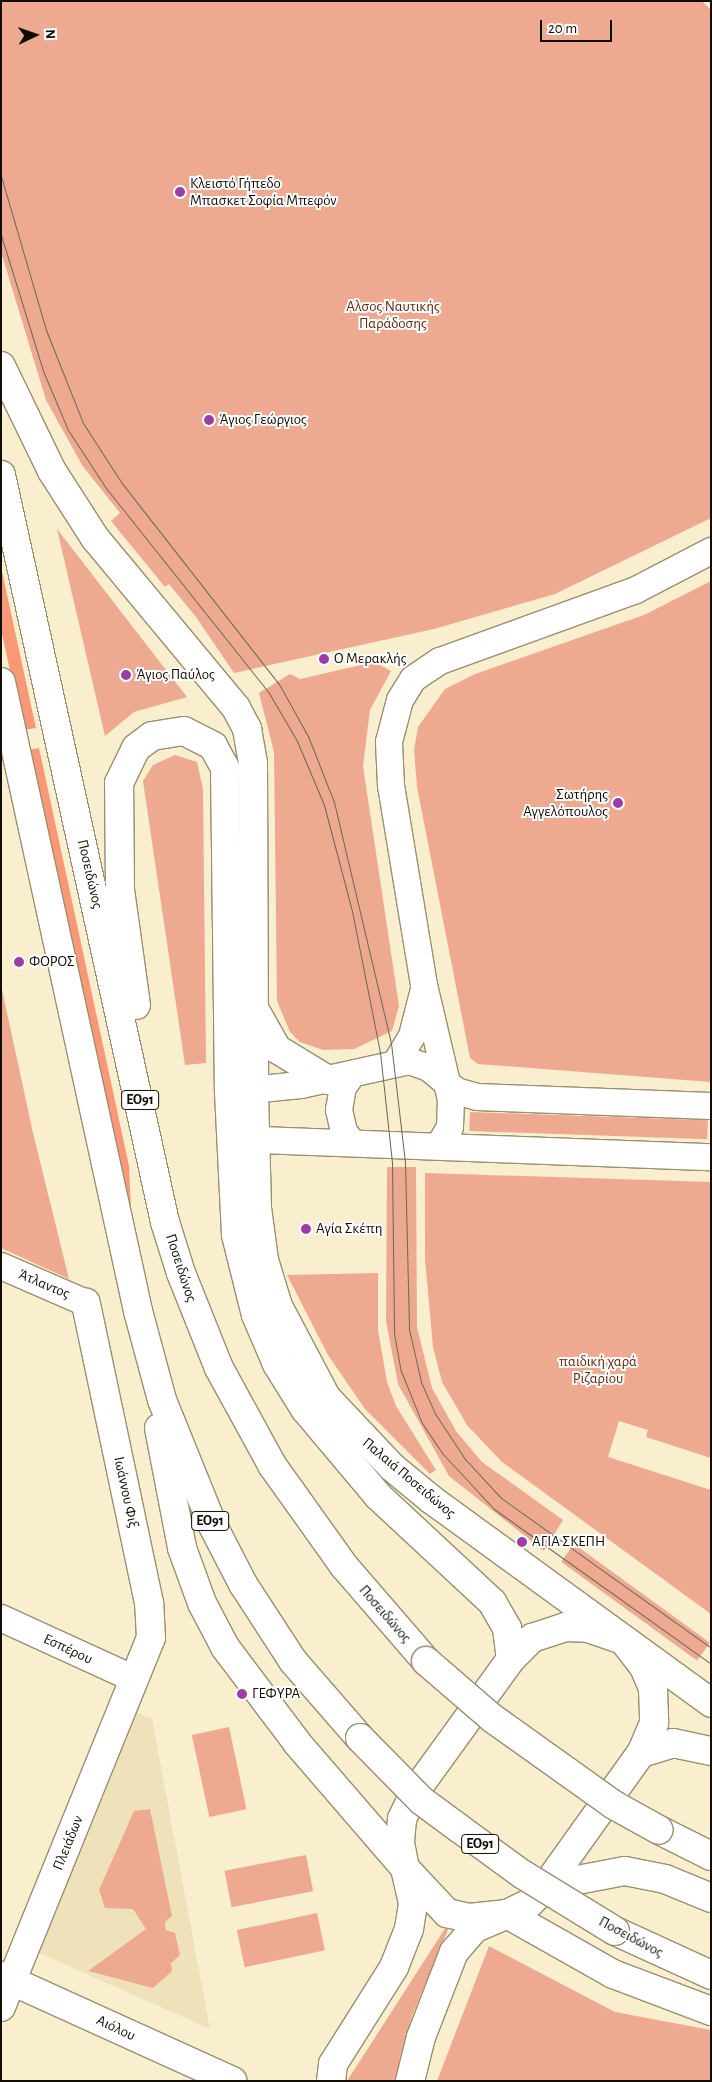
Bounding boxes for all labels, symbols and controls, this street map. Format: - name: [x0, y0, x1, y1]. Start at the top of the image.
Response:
- north arrow: [10, 10, 60, 60]
- scale bar: [542, 10, 614, 42]
- text: 20 m: [548, 21, 577, 36]
- text: N: [43, 29, 57, 39]
- place label: Κλειστό Γήπεδο Μπασκετ Σοφία Μπεφόν: [190, 174, 337, 209]
- marker: Κλειστό Γήπεδο Μπασκετ Σοφία Μπεφόν: [174, 186, 186, 198]
- park label: Αλσος Ναυτικής Παράδοσης: [346, 297, 440, 332]
- place label: Άγιος Γεώργιος: [219, 411, 307, 429]
- marker: Άγιος Γεώργιος: [203, 414, 215, 426]
- place label: Ο Μερακλής: [334, 650, 407, 668]
- marker: Ο Μερακλής: [318, 653, 330, 665]
- place label: Άγιος Παύλος: [136, 666, 215, 684]
- marker: Άγιος Παύλος: [120, 669, 132, 681]
- place label: Σωτήρης Αγγελόπουλος: [523, 785, 608, 820]
- marker: Σωτήρης Αγγελόπουλος: [612, 797, 624, 809]
- street label: Ποσειδώνος: [73, 838, 107, 910]
- place label: ΦΟΡΟΣ: [29, 953, 75, 971]
- marker: ΦΟΡΟΣ: [13, 956, 25, 968]
- road number: ΕΟ91: [120, 1088, 160, 1112]
- place label: Αγία Σκέπη: [316, 1220, 383, 1238]
- marker: Αγία Σκέπη: [300, 1223, 312, 1235]
- street label: Ποσειδώνος: [162, 1232, 200, 1304]
- street label: Άτλαντος: [15, 1265, 73, 1303]
- park label: παιδική χαρά Ριζαρίου: [559, 1352, 637, 1387]
- street label: Παλαιά Ποσειδώνος: [359, 1434, 459, 1522]
- street label: Ιωάννου Φιξ: [110, 1455, 142, 1529]
- road number: ΕΟ91: [190, 1510, 230, 1532]
- place label: ΑΓΙΑ ΣΚΕΠΗ: [532, 1533, 605, 1551]
- marker: ΑΓΙΑ ΣΚΕΠΗ: [516, 1536, 528, 1548]
- street label: Ποσειδώνος: [355, 1582, 415, 1646]
- street label: Εσπέρου: [41, 1630, 95, 1668]
- place label: ΓΕΦΥΡΑ: [252, 1685, 300, 1703]
- marker: ΓΕΦΥΡΑ: [236, 1688, 248, 1700]
- street label: Πλειάδων: [49, 1813, 87, 1873]
- road number: ΕΟ91: [460, 1832, 500, 1856]
- street label: Ποσειδώνος: [596, 1913, 666, 1961]
- street label: Αιόλου: [94, 2011, 138, 2045]

